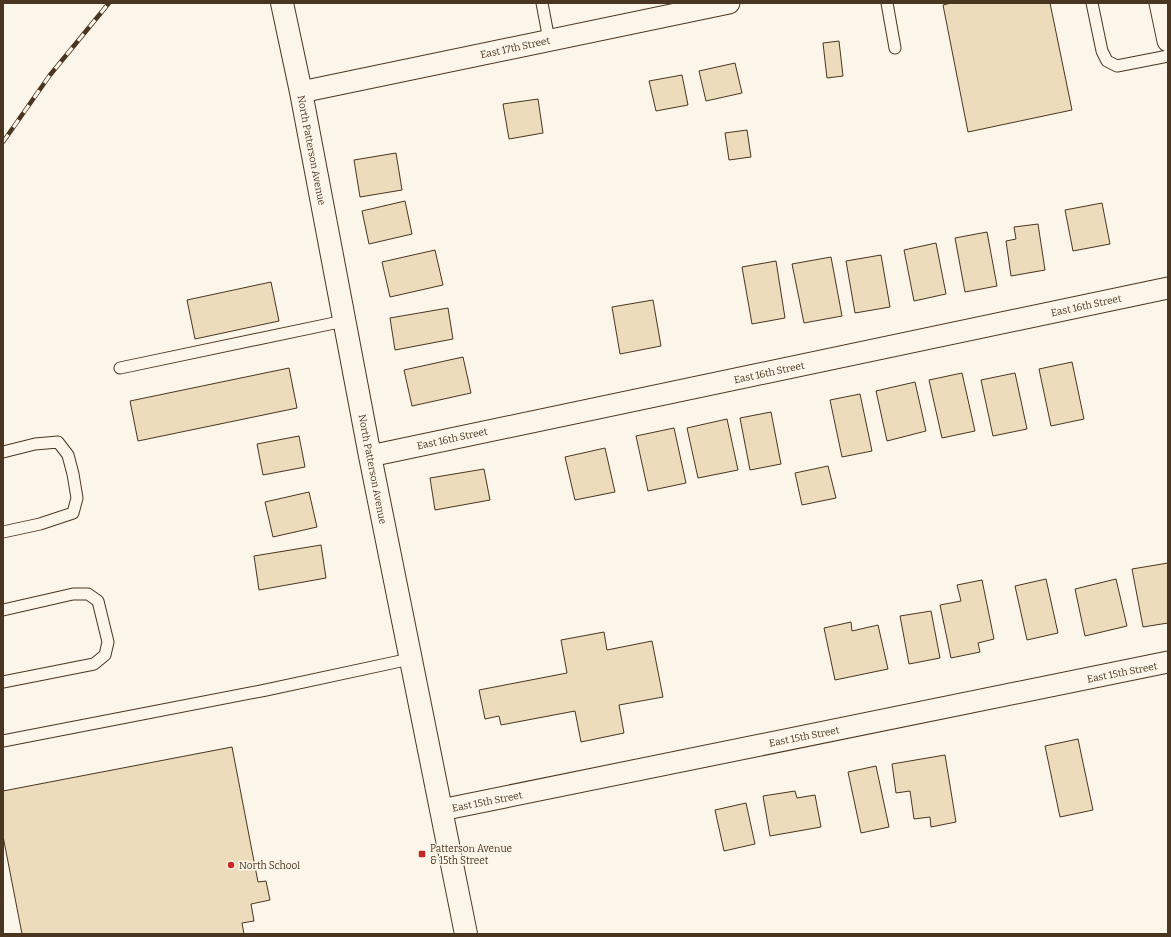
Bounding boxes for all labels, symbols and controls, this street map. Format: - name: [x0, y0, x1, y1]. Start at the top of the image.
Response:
- street label: East 17th Street: [479, 35, 551, 61]
- street label: North Patterson Avenue: [294, 94, 328, 206]
- street label: East 16th Street: [1050, 293, 1123, 319]
- street label: East 16th Street: [733, 360, 806, 386]
- street label: North Patterson Avenue: [355, 413, 389, 525]
- street label: East 16th Street: [416, 426, 489, 452]
- street label: East 15th Street: [1086, 660, 1159, 686]
- street label: East 15th Street: [768, 724, 841, 750]
- street label: East 15th Street: [451, 789, 524, 815]
- place label: Patterson Avenue & 15th Street: [430, 843, 512, 867]
- marker: Patterson Avenue & 15th Street: [417, 849, 427, 859]
- marker: North School: [226, 860, 236, 870]
- place label: North School: [239, 860, 300, 872]

